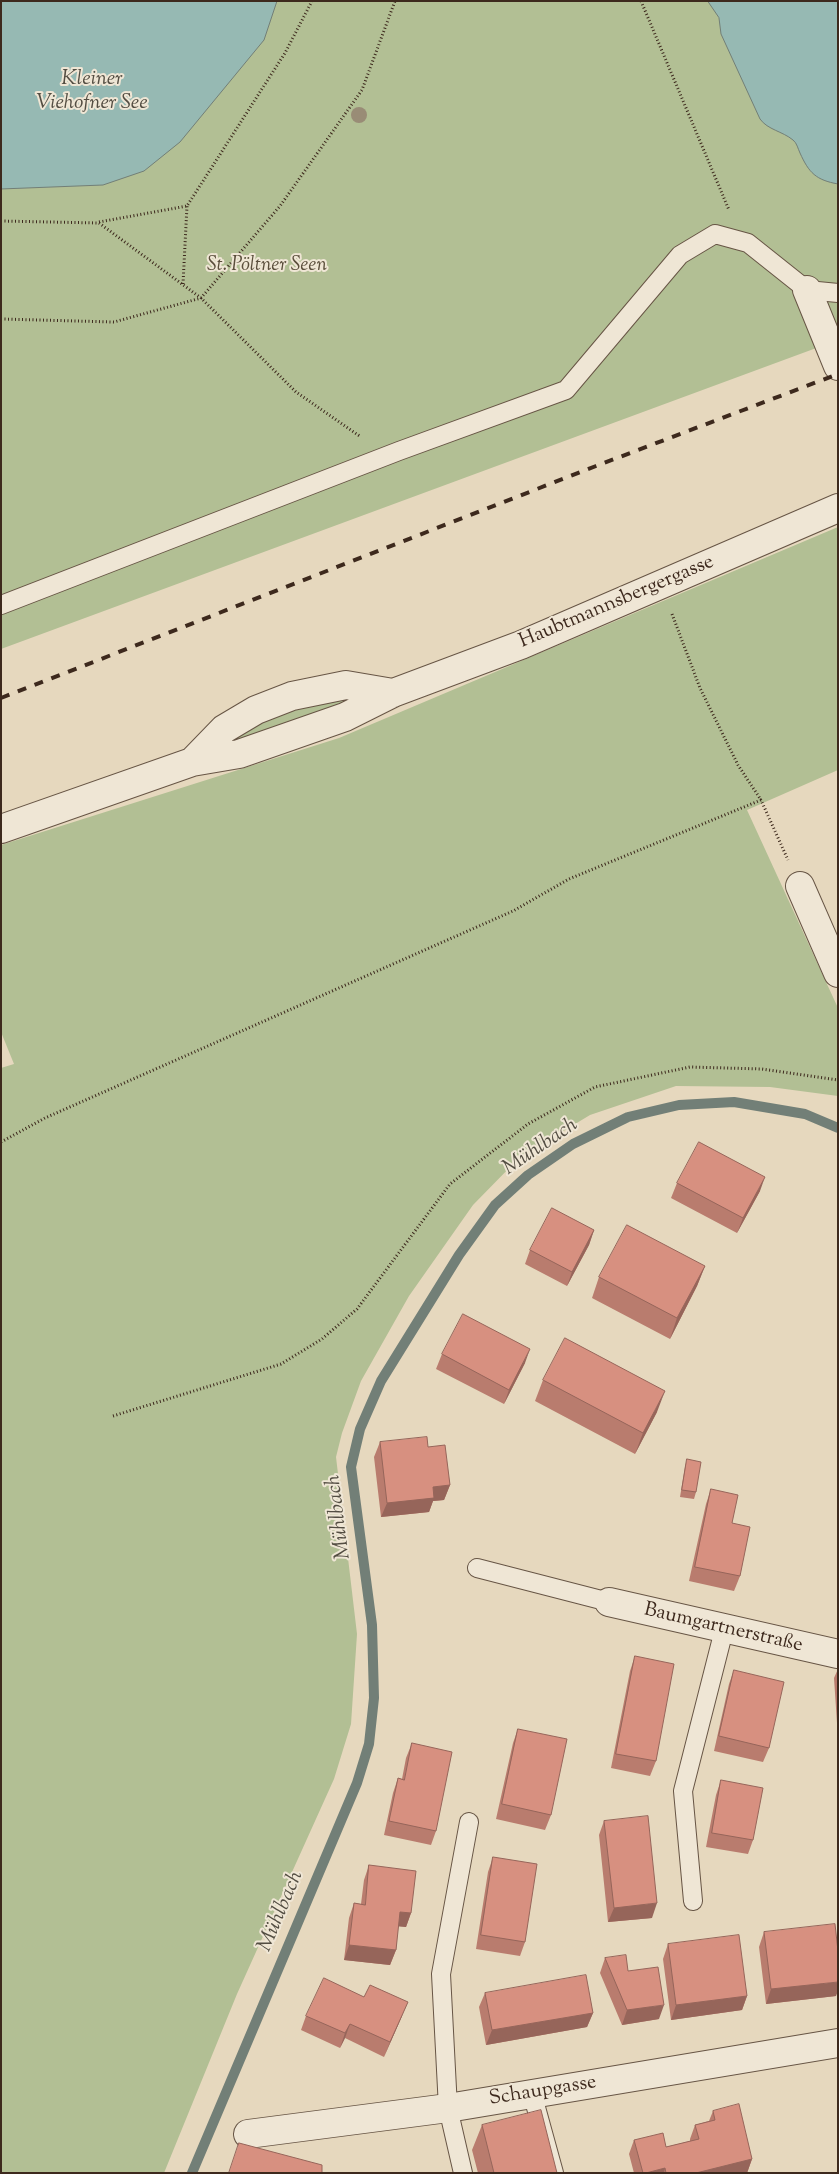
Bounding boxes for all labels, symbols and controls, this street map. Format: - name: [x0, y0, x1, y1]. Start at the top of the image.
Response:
- water label: Kleiner Viehofner See: [36, 67, 148, 117]
- park label: St. Pöltner Seen: [207, 255, 327, 279]
- street label: Haubtmannsbergergasse: [516, 551, 718, 655]
- water label: Mühlbach: [499, 1114, 583, 1182]
- water label: Mühlbach: [322, 1473, 358, 1561]
- street label: Baumgartnerstraße: [641, 1599, 805, 1659]
- water label: Mühlbach: [254, 1868, 310, 1956]
- street label: Schaupgasse: [488, 2072, 598, 2112]

